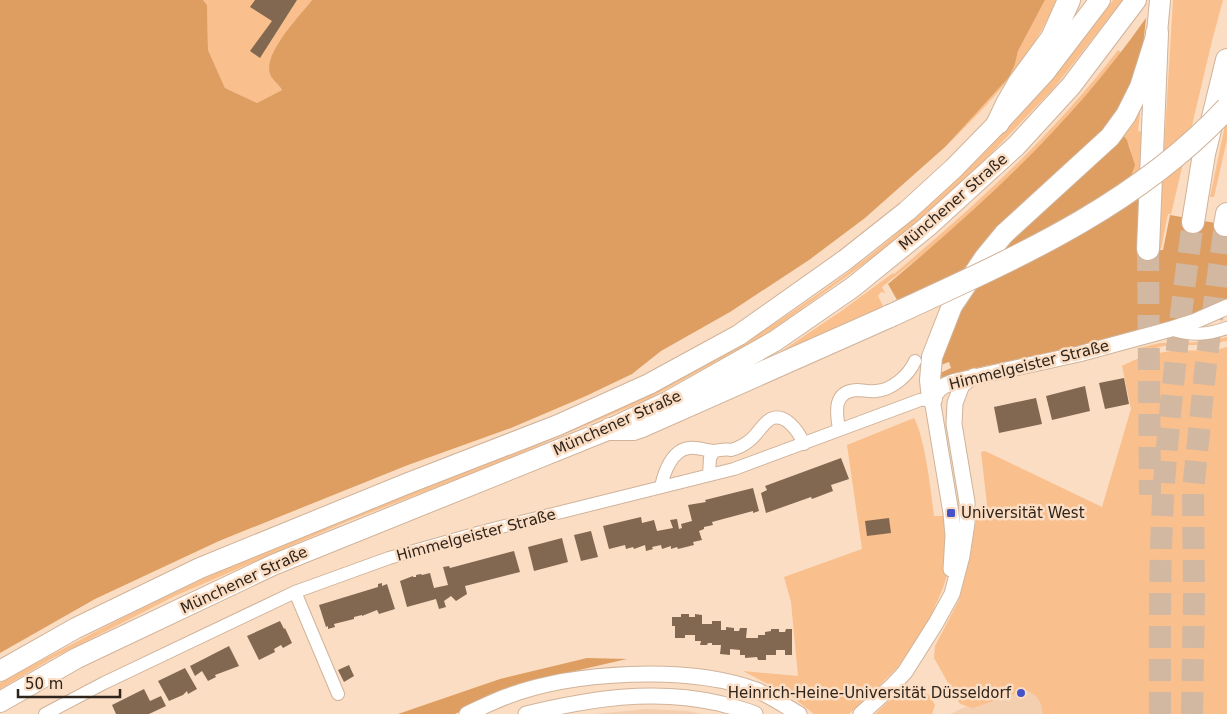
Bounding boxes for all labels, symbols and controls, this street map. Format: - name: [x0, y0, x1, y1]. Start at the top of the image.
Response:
- street label: Münchener Straße: [895, 150, 1011, 254]
- street label: Himmelgeister Straße: [947, 336, 1111, 394]
- street label: Münchener Straße: [550, 387, 684, 459]
- place label: Universität West: [961, 504, 1085, 522]
- street label: Himmelgeister Straße: [394, 505, 558, 565]
- marker: Universität West: [945, 507, 957, 519]
- street label: Münchener Straße: [178, 543, 310, 617]
- scale bar: [18, 666, 120, 698]
- text: 50 m: [25, 675, 63, 693]
- place label: Heinrich-Heine-Universität Düsseldorf: [728, 684, 1012, 702]
- marker: Heinrich-Heine-Universität Düsseldorf: [1015, 687, 1027, 699]

